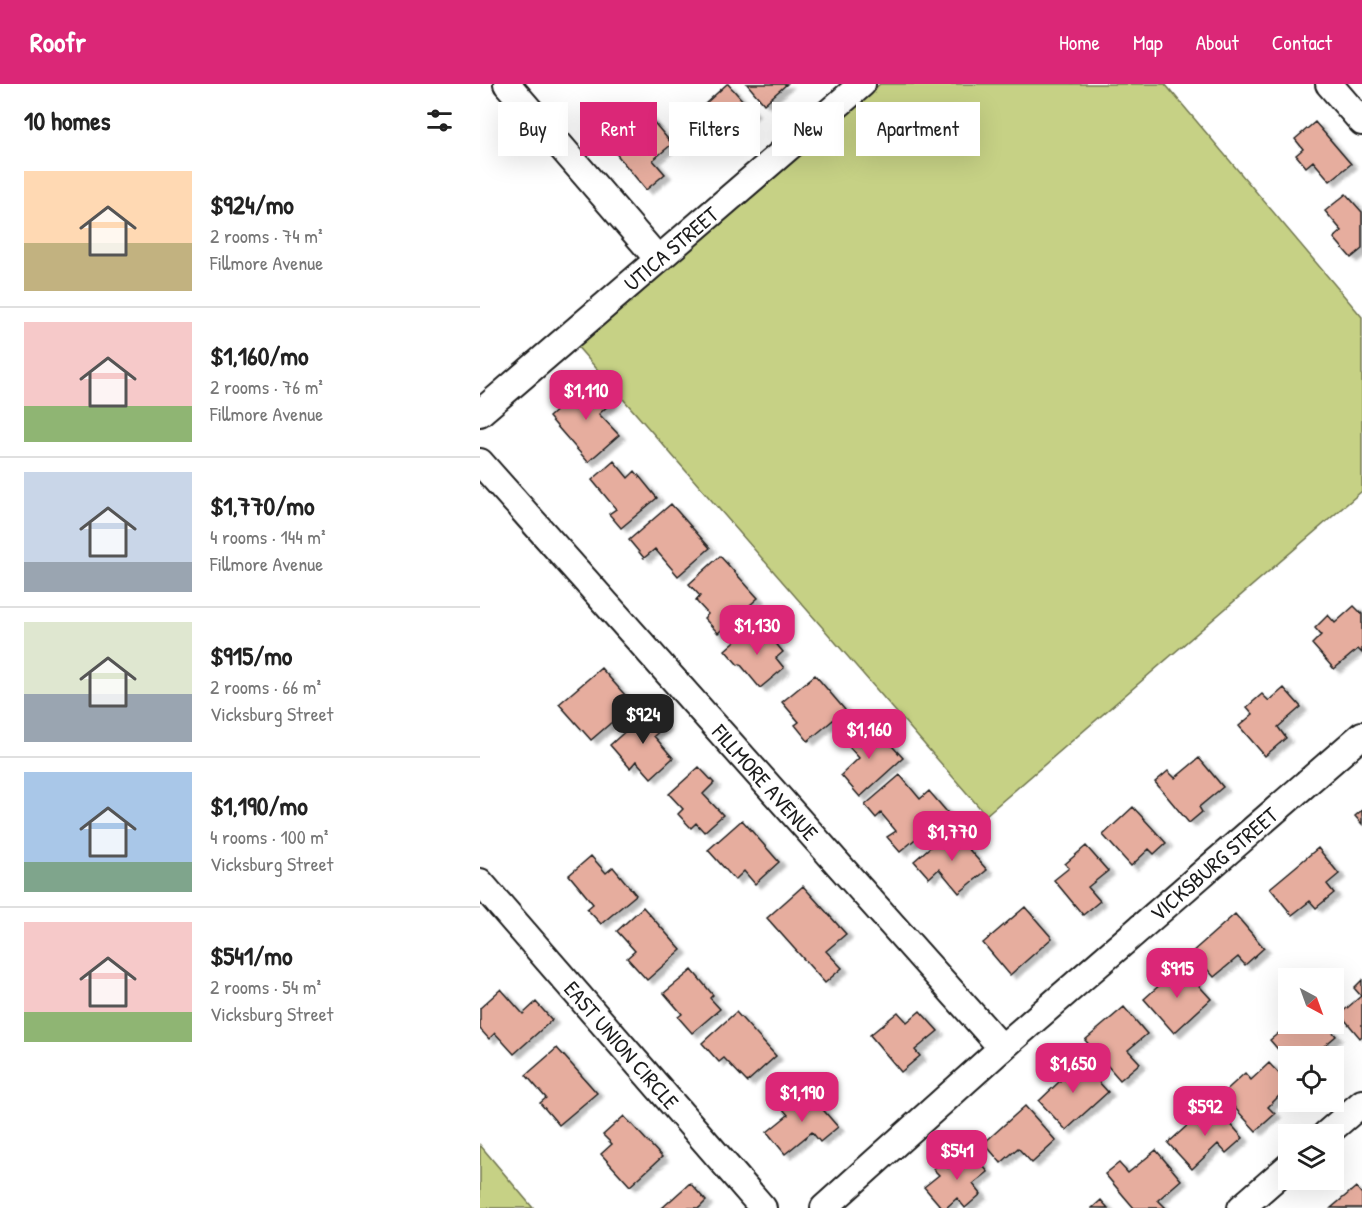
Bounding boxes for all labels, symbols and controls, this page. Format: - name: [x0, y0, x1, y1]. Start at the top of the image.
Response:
- text: Roofr: [30, 23, 86, 61]
- text: Home: [1059, 28, 1100, 57]
- text: Map: [1133, 28, 1163, 57]
- text: About: [1196, 28, 1239, 57]
- text: Contact: [1272, 28, 1332, 57]
- chip: Buy: [498, 102, 568, 156]
- chip: Rent: [580, 102, 657, 156]
- chip: Filters: [669, 102, 760, 156]
- chip: New: [772, 102, 844, 156]
- chip: Apartment: [856, 102, 980, 156]
- text: 10 homes: [24, 103, 111, 138]
- icon: filters: [423, 104, 456, 137]
- text: $924/mo: [210, 187, 294, 222]
- icon: home: [72, 195, 144, 267]
- street label: UTICA STREET: [617, 199, 725, 298]
- text: 2 rooms · 74 m²: [210, 222, 322, 249]
- text: Fillmore Avenue: [210, 249, 323, 276]
- text: $1,160/mo: [210, 338, 309, 373]
- icon: home: [72, 346, 144, 418]
- pin: $1,110: [537, 370, 635, 421]
- text: 2 rooms · 76 m²: [210, 373, 323, 400]
- text: $1,110: [564, 376, 608, 403]
- text: Fillmore Avenue: [210, 400, 323, 427]
- text: $1,770/mo: [210, 488, 314, 523]
- icon: home: [72, 496, 144, 568]
- text: 4 rooms · 144 m²: [210, 523, 325, 550]
- text: Fillmore Avenue: [210, 550, 323, 577]
- pin: $1,130: [708, 605, 806, 656]
- text: $1,130: [734, 611, 780, 638]
- text: $915/mo: [210, 638, 292, 673]
- icon: home: [72, 646, 144, 718]
- text: 2 rooms · 66 m²: [210, 673, 321, 700]
- pin: $924: [607, 694, 679, 745]
- text: Vicksburg Street: [210, 700, 333, 727]
- text: $924: [626, 700, 660, 727]
- pin: $1,160: [820, 709, 918, 760]
- text: $1,160: [846, 715, 892, 742]
- street label: FILLMORE AVENUE: [705, 717, 825, 847]
- text: $1,190/mo: [210, 788, 308, 823]
- icon: home: [72, 796, 144, 868]
- street label: VICKSBURG STREET: [1143, 799, 1285, 928]
- pin: $1,770: [903, 811, 1001, 862]
- text: $1,770: [927, 817, 977, 844]
- text: 4 rooms · 100 m²: [210, 823, 328, 850]
- text: Vicksburg Street: [210, 850, 333, 877]
- text: $541/mo: [210, 938, 293, 973]
- icon: home: [72, 946, 144, 1018]
- pin: $915: [1141, 948, 1213, 999]
- text: $915: [1160, 954, 1194, 981]
- north arrow: [1278, 968, 1344, 1034]
- map controls: [1278, 968, 1344, 1190]
- text: 2 rooms · 54 m²: [210, 973, 321, 1000]
- street label: EAST UNION CIRCLE: [557, 974, 686, 1116]
- text: Vicksburg Street: [210, 1000, 333, 1027]
- pin: $1,650: [1024, 1043, 1122, 1094]
- button: locate: [1278, 1046, 1344, 1112]
- text: $1,650: [1050, 1049, 1096, 1076]
- pin: $1,190: [753, 1072, 851, 1123]
- text: $1,190: [780, 1078, 825, 1105]
- pin: $592: [1169, 1086, 1241, 1137]
- text: $592: [1187, 1092, 1223, 1119]
- button: layers: [1278, 1124, 1344, 1190]
- pin: $541: [921, 1130, 993, 1181]
- text: $541: [940, 1136, 974, 1163]

